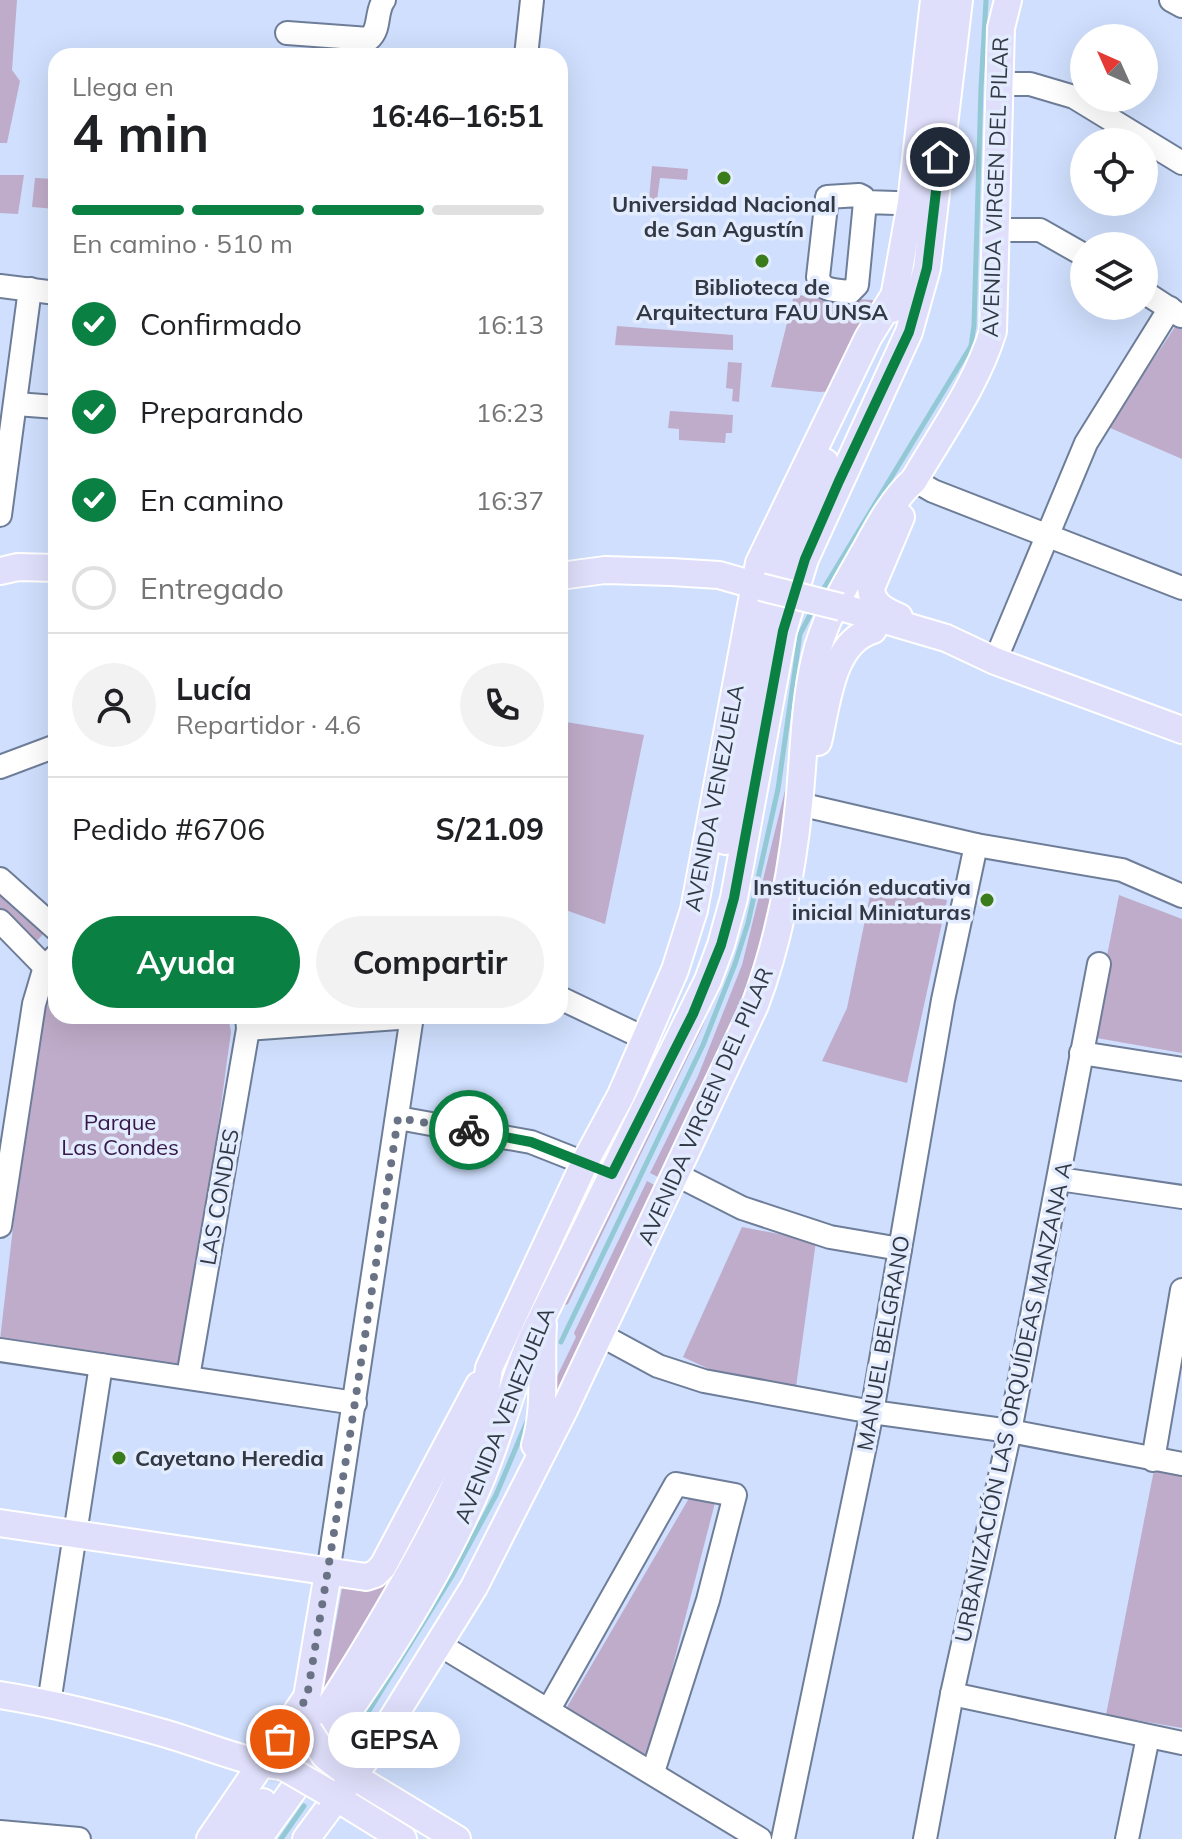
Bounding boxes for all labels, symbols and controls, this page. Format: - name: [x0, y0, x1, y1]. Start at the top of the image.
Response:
- north arrow: [1070, 24, 1158, 112]
- map controls: [1070, 24, 1158, 320]
- street label: AVENIDA VIRGEN DEL PILAR: [976, 36, 1014, 338]
- text: Llega en: [72, 70, 174, 103]
- text: 16:46–16:51: [370, 97, 544, 135]
- text: 4 min: [72, 100, 209, 165]
- pin: [906, 123, 974, 191]
- button: locate: [1070, 128, 1158, 216]
- icon: home: [918, 135, 962, 179]
- marker: Universidad Nacional de San Agustín: [715, 169, 733, 187]
- place label: Universidad Nacional de San Agustín: [612, 190, 836, 243]
- text: En camino · 510 m: [72, 227, 293, 260]
- button: layers: [1070, 232, 1158, 320]
- marker: Biblioteca de Arquitectura FAU UNSA: [753, 252, 771, 270]
- place label: Biblioteca de Arquitectura FAU UNSA: [636, 273, 889, 326]
- icon: check: [72, 302, 116, 346]
- text: Confirmado: [140, 305, 302, 343]
- text: 16:13: [476, 308, 544, 341]
- icon: check: [72, 390, 116, 434]
- text: Preparando: [140, 393, 304, 431]
- text: 16:23: [476, 396, 544, 429]
- icon: check: [72, 478, 116, 522]
- text: En camino: [140, 481, 284, 519]
- text: 16:37: [476, 484, 544, 517]
- text: Entregado: [140, 569, 284, 607]
- button: person: [72, 663, 156, 747]
- button: phone: [460, 663, 544, 747]
- text: Lucía: [176, 670, 252, 708]
- street label: AVENIDA VENEZUELA: [678, 682, 750, 914]
- text: Repartidor · 4.6: [176, 708, 361, 741]
- text: Pedido #6706: [72, 810, 265, 848]
- text: S/21.09: [436, 810, 544, 848]
- place label: Institución educativa inicial Miniaturas: [753, 873, 971, 926]
- marker: Institución educativa inicial Miniaturas: [978, 891, 996, 909]
- button: Ayuda: [72, 916, 300, 1008]
- button: Compartir: [316, 916, 544, 1008]
- street label: AVENIDA VIRGEN DEL PILAR: [631, 963, 779, 1249]
- courier: [429, 1090, 509, 1170]
- park label: Parque Las Condes: [61, 1108, 179, 1161]
- icon: bike: [447, 1108, 491, 1152]
- street label: LAS CONDES: [193, 1127, 245, 1267]
- street label: URBANIZACIÓN LAS ORQUÍDEAS MANZANA A: [948, 1159, 1078, 1645]
- street label: MANUEL BELGRANO: [850, 1233, 916, 1453]
- street label: AVENIDA VENEZUELA: [448, 1303, 560, 1527]
- place label: Cayetano Heredia: [135, 1444, 324, 1472]
- marker: Cayetano Heredia: [110, 1449, 128, 1467]
- pin: [246, 1705, 314, 1773]
- callout: GEPSA: [328, 1711, 460, 1767]
- icon: bag: [258, 1717, 302, 1761]
- text: GEPSA: [350, 1723, 438, 1756]

